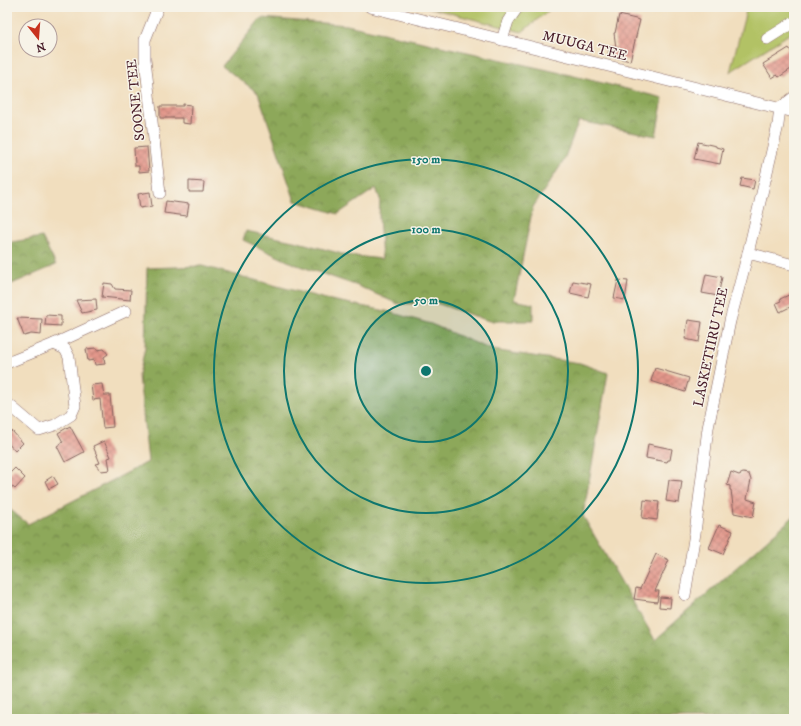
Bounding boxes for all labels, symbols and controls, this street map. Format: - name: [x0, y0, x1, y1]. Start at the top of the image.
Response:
- north arrow: [18, 18, 58, 58]
- street label: MUUGA TEE: [541, 27, 629, 65]
- text: N: [34, 39, 47, 55]
- street label: SOONE TEE: [123, 58, 149, 142]
- text: 150 m: [412, 152, 440, 167]
- text: 100 m: [412, 222, 440, 237]
- street label: LASKETIIRU TEE: [690, 286, 732, 409]
- text: 50 m: [413, 293, 438, 308]
- centre of rings: [419, 364, 433, 378]

